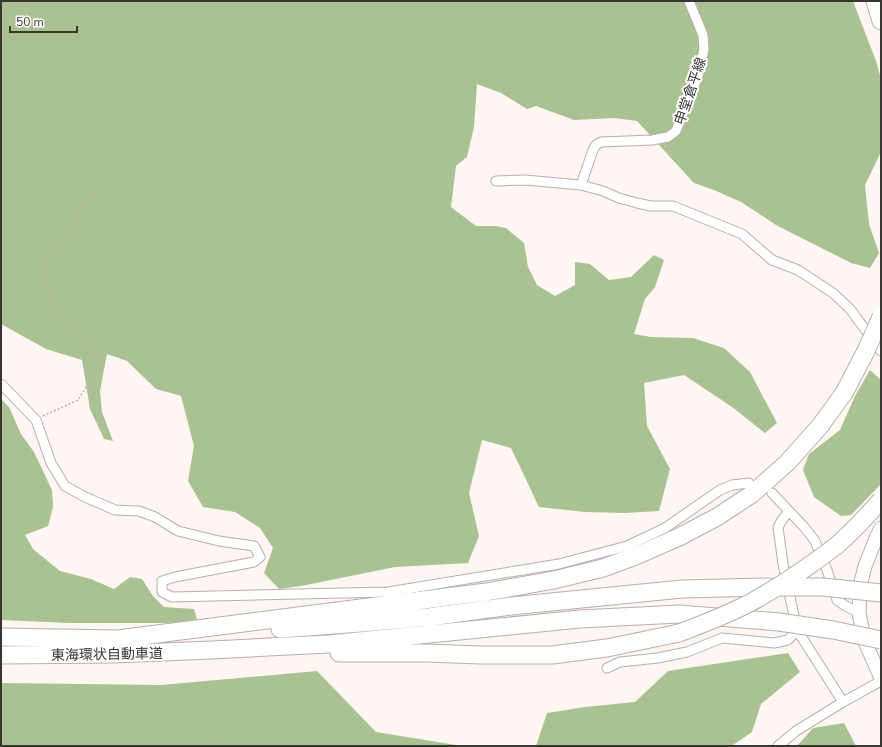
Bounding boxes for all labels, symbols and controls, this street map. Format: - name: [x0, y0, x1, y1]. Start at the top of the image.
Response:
- scale bar: [10, 8, 77, 34]
- text: 50 m: [16, 14, 44, 30]
- street label: 申堂倉平線: [670, 55, 711, 127]
- street label: 東海環状自動車道: [51, 644, 163, 665]

